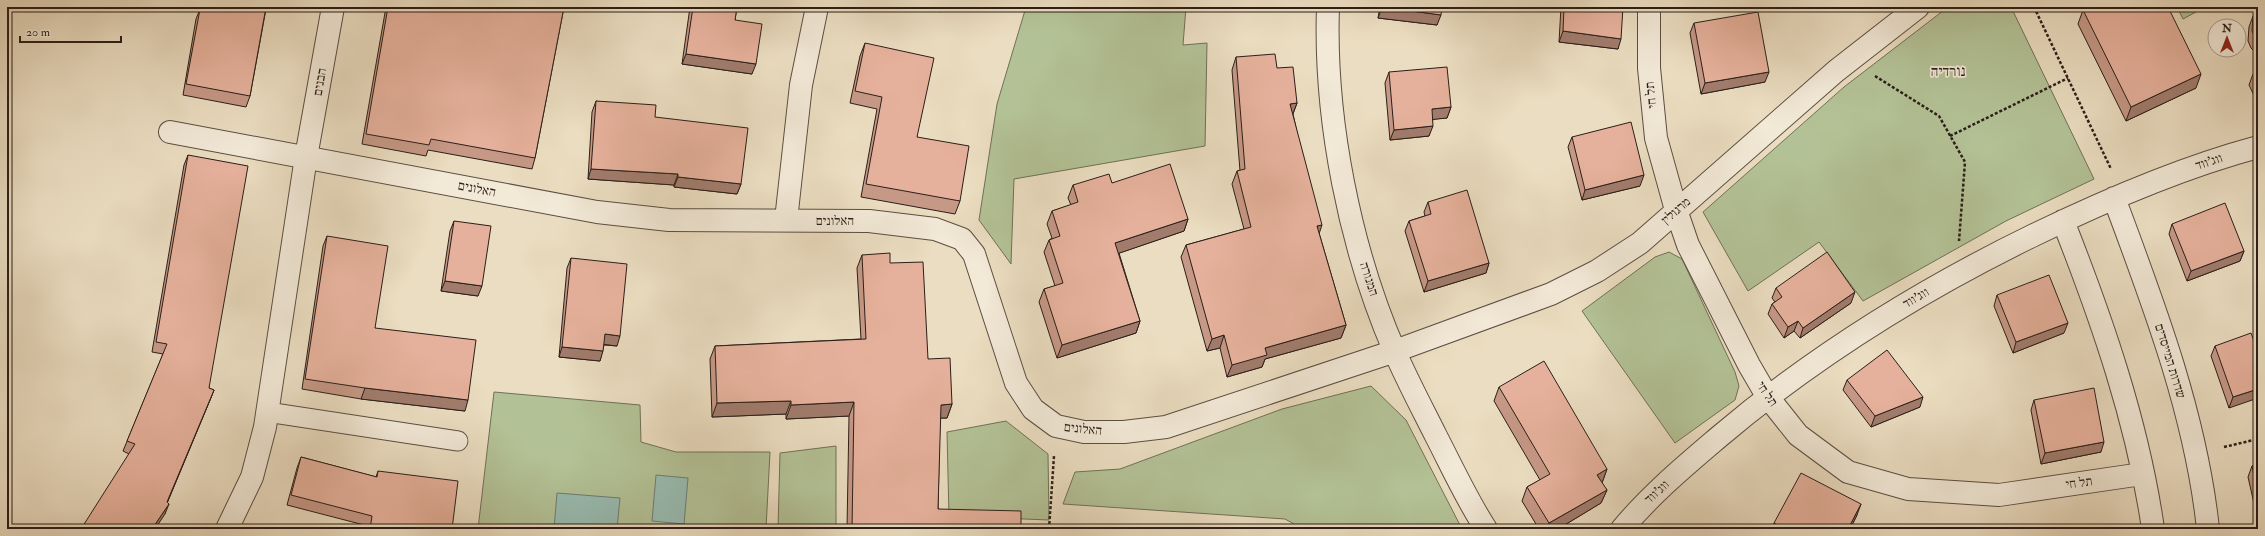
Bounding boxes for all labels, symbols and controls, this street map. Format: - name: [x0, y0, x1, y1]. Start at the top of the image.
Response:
- scale bar: [20, 18, 121, 44]
- north arrow: [2207, 18, 2247, 58]
- text: N: [2221, 22, 2233, 35]
- text: 20 m: [26, 25, 51, 40]
- district label: נורדיה: [1930, 62, 1966, 81]
- street label: הבנים: [310, 67, 330, 97]
- street label: תל חי: [1642, 81, 1660, 109]
- street label: ווג'ווד: [2193, 150, 2225, 174]
- street label: האלונים: [457, 177, 498, 201]
- street label: מרגולין: [1658, 194, 1694, 228]
- street label: האלונים: [816, 213, 854, 229]
- street label: המנורה: [1356, 260, 1382, 298]
- street label: ווג'ווד: [1900, 284, 1932, 312]
- street label: שדרות המייסדים: [2151, 322, 2189, 400]
- street label: תל חי: [1753, 378, 1781, 410]
- street label: האלונים: [1063, 419, 1103, 439]
- street label: תל חי: [2064, 473, 2094, 493]
- street label: ווג'ווד: [1641, 477, 1673, 507]

